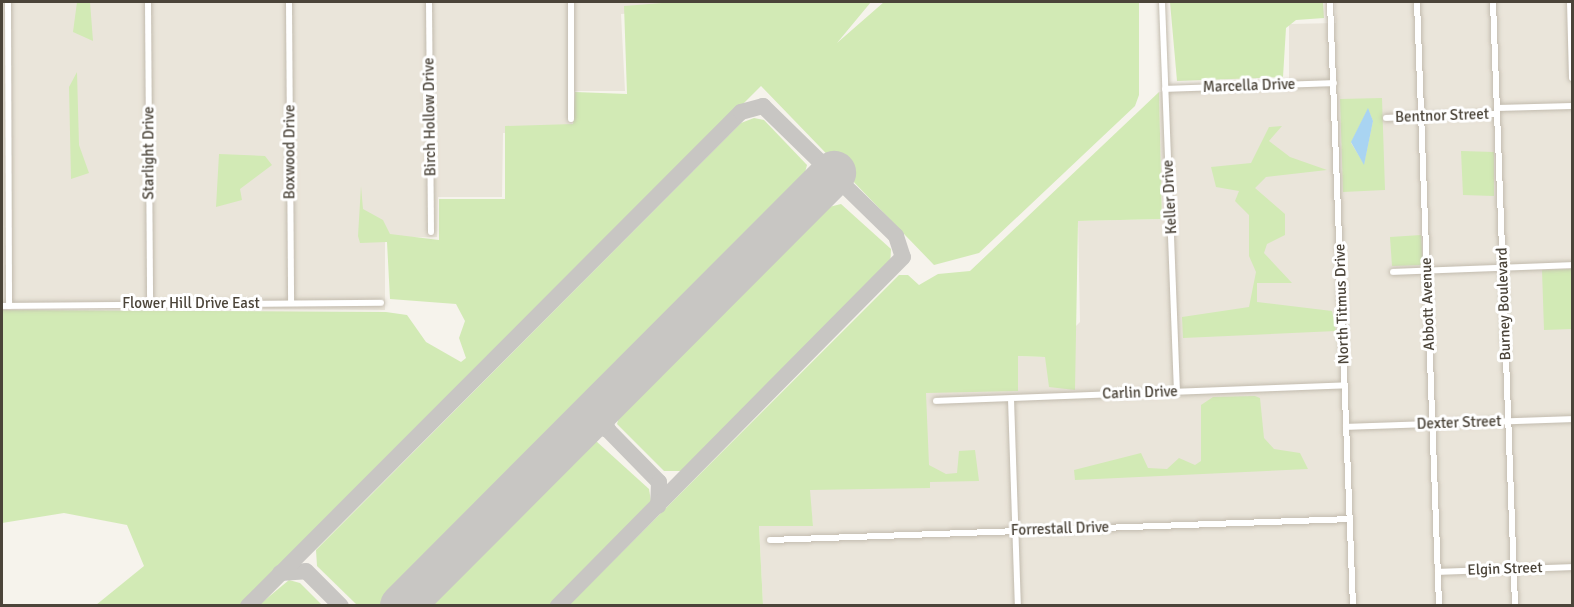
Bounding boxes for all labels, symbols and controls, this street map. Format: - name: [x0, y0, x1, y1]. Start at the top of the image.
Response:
- street label: Birch Hollow Drive: [420, 58, 440, 176]
- street label: Marcella Drive: [1202, 75, 1296, 97]
- street label: Boxwood Drive: [281, 105, 299, 199]
- street label: Bentnor Street: [1395, 105, 1489, 127]
- street label: Starlight Drive: [140, 106, 158, 200]
- street label: Keller Drive: [1159, 159, 1181, 235]
- street label: North Titmus Drive: [1331, 243, 1353, 365]
- street label: Burney Boulevard: [1493, 247, 1515, 361]
- street label: Abbott Avenue: [1417, 257, 1439, 351]
- street label: Flower Hill Drive East: [122, 295, 260, 313]
- street label: Carlin Drive: [1102, 383, 1178, 403]
- street label: Dexter Street: [1416, 413, 1502, 433]
- street label: Forrestall Drive: [1011, 518, 1109, 540]
- street label: Elgin Street: [1467, 559, 1543, 579]

